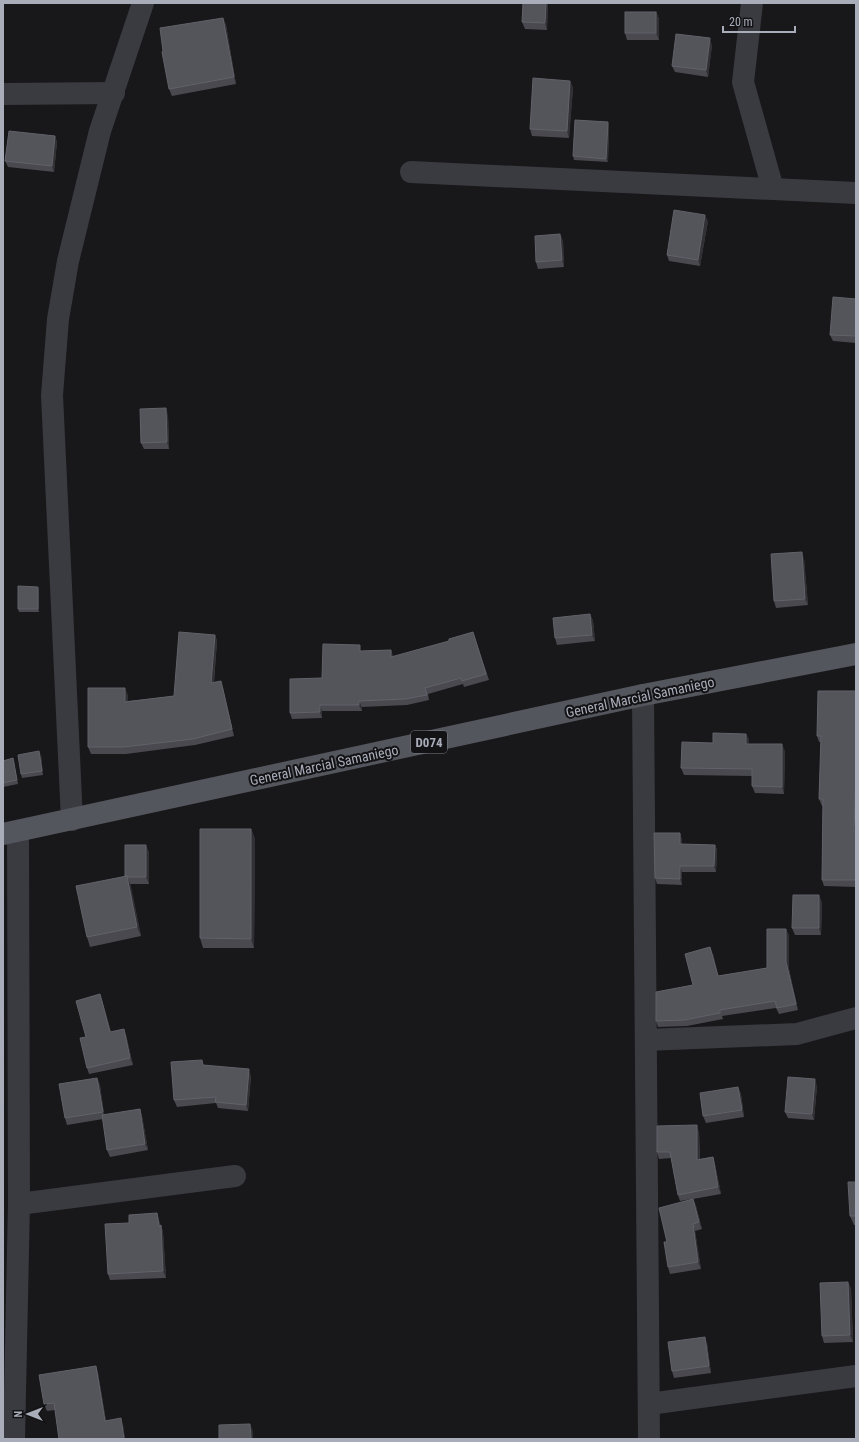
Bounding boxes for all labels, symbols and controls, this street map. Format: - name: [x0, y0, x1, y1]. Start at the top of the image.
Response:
- scale bar: [723, 8, 795, 34]
- text: 20 m: [729, 15, 753, 29]
- street label: General Marcial Samaniego: [564, 673, 716, 721]
- road number: D074: [411, 731, 447, 753]
- street label: General Marcial Samaniego: [248, 741, 400, 789]
- north arrow: [8, 1394, 48, 1434]
- text: N: [12, 1410, 25, 1417]

